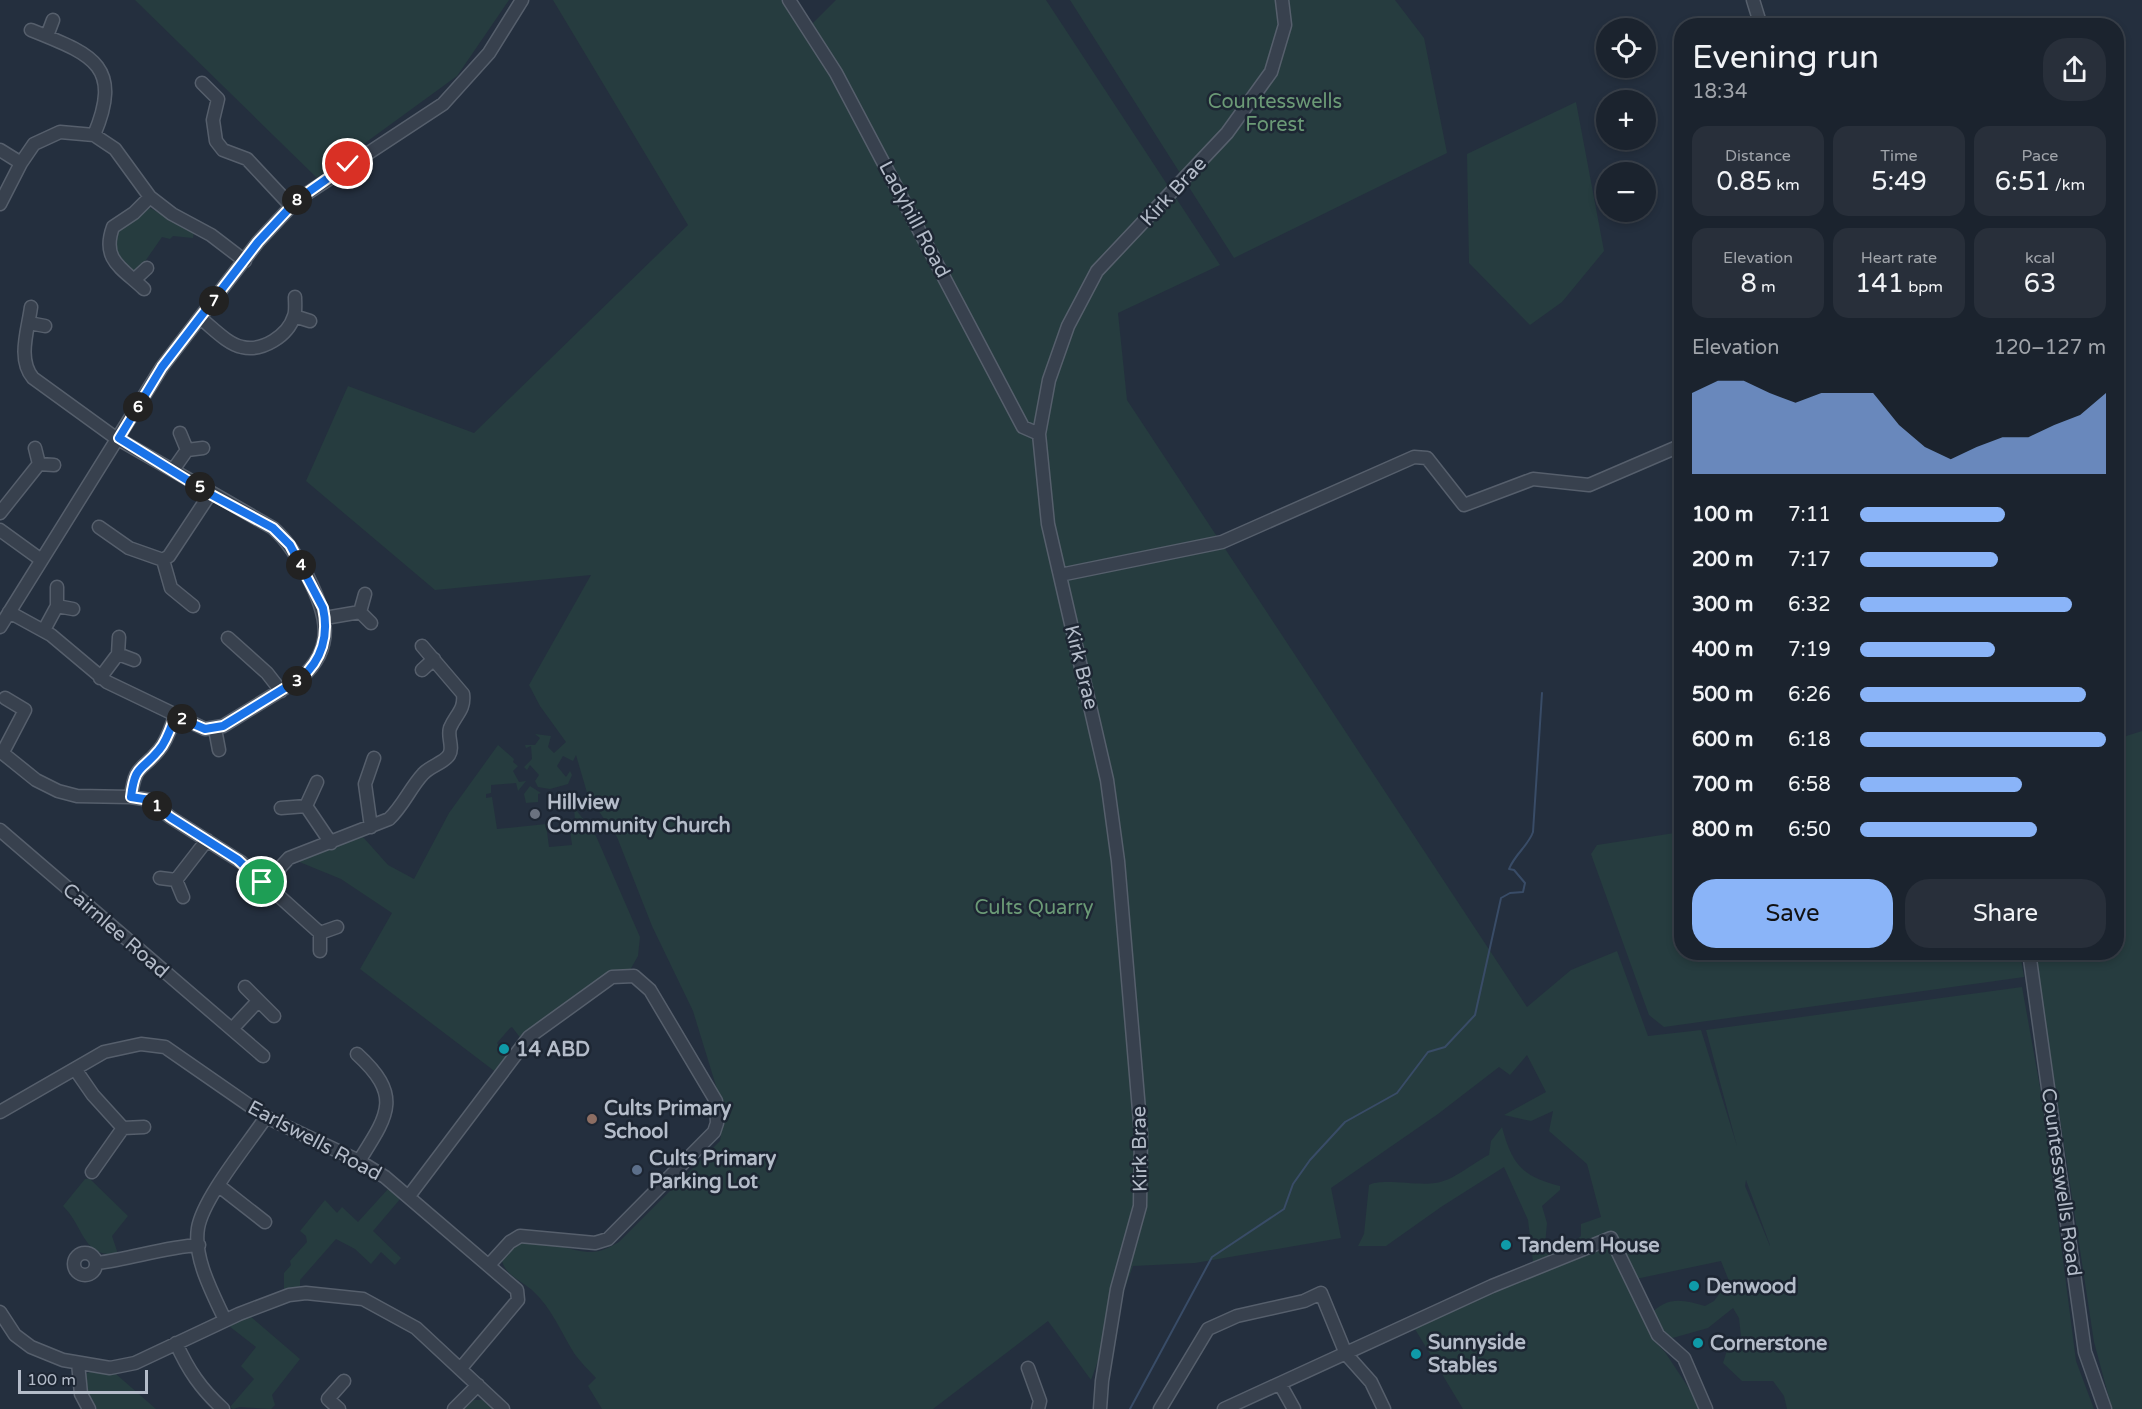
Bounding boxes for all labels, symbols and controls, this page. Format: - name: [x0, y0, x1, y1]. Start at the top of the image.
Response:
- map controls: [1596, 18, 1656, 222]
- button: locate: [1596, 18, 1656, 78]
- text: Evening run: [1692, 38, 1879, 77]
- button: share: [2043, 38, 2106, 101]
- text: 18:34: [1692, 80, 1747, 104]
- park label: Countesswells Forest: [1208, 90, 1342, 137]
- button: +: [1596, 90, 1656, 150]
- pin: [322, 138, 373, 189]
- text: Distance: [1725, 146, 1791, 166]
- text: Time: [1880, 146, 1918, 166]
- text: Pace: [2022, 146, 2058, 166]
- icon: check: [331, 147, 364, 180]
- street label: Kirk Brae: [1136, 152, 1212, 231]
- street label: Ladyhill Road: [873, 157, 955, 282]
- button: −: [1596, 162, 1656, 222]
- text: 0.85: [1716, 166, 1772, 197]
- text: 5:49: [1871, 166, 1927, 197]
- text: 6:51: [1995, 166, 2051, 197]
- text: km: [1772, 175, 1800, 195]
- text: /km: [2051, 175, 2085, 195]
- pin: 8: [282, 185, 312, 215]
- text: 8: [292, 190, 302, 210]
- text: Elevation: [1723, 248, 1793, 268]
- text: Heart rate: [1861, 248, 1937, 268]
- text: kcal: [2025, 248, 2055, 268]
- text: 8: [1740, 268, 1757, 299]
- text: 141: [1855, 268, 1904, 299]
- text: 63: [2024, 268, 2056, 299]
- text: m: [1757, 277, 1776, 297]
- text: bpm: [1904, 277, 1943, 297]
- pin: 7: [199, 286, 229, 316]
- text: 7: [209, 291, 219, 311]
- text: Elevation: [1692, 336, 1779, 360]
- text: 120–127 m: [1993, 336, 2106, 360]
- pin: 6: [123, 392, 153, 422]
- text: 6: [133, 397, 143, 417]
- pin: 5: [185, 472, 215, 502]
- text: 5: [195, 477, 205, 497]
- text: 100 m: [1692, 503, 1753, 527]
- text: 7:11: [1788, 503, 1831, 527]
- text: 200 m: [1692, 548, 1753, 572]
- text: 7:17: [1788, 548, 1831, 572]
- pin: 4: [286, 550, 316, 580]
- text: 4: [296, 555, 306, 575]
- text: 300 m: [1692, 593, 1753, 617]
- text: 6:32: [1788, 593, 1831, 617]
- street label: Kirk Brae: [1059, 623, 1103, 712]
- text: 400 m: [1692, 638, 1753, 662]
- text: 7:19: [1788, 638, 1831, 662]
- pin: 3: [282, 666, 312, 696]
- text: 3: [292, 671, 302, 691]
- text: 500 m: [1692, 683, 1753, 707]
- text: 6:26: [1788, 683, 1831, 707]
- pin: 2: [167, 704, 197, 734]
- text: 2: [177, 709, 187, 729]
- text: 600 m: [1692, 728, 1753, 752]
- text: 6:18: [1788, 728, 1831, 752]
- text: 700 m: [1692, 773, 1753, 797]
- text: 6:58: [1788, 773, 1831, 797]
- pin: 1: [142, 791, 172, 821]
- place label: Hillview Community Church: [547, 791, 731, 838]
- text: 1: [152, 796, 162, 816]
- marker: Hillview Community Church: [528, 807, 542, 821]
- text: 800 m: [1692, 818, 1753, 842]
- text: 6:50: [1788, 818, 1831, 842]
- pin: [236, 856, 287, 907]
- icon: arrive: [245, 865, 278, 898]
- street label: Cairnlee Road: [57, 878, 173, 983]
- button: Save: [1692, 879, 1893, 948]
- button: Share: [1905, 879, 2106, 948]
- park label: Cults Quarry: [975, 896, 1094, 920]
- place label: 14 ABD: [516, 1038, 590, 1062]
- marker: 14 ABD: [497, 1042, 511, 1056]
- street label: Countesswells Road: [2036, 1086, 2086, 1278]
- street label: Earlswells Road: [244, 1096, 386, 1186]
- place label: Cults Primary School: [604, 1097, 731, 1144]
- street label: Kirk Brae: [1127, 1106, 1153, 1192]
- marker: Cults Primary School: [585, 1112, 599, 1126]
- place label: Cults Primary Parking Lot: [649, 1147, 776, 1194]
- marker: Cults Primary Parking Lot: [630, 1163, 644, 1177]
- place label: Tandem House: [1517, 1234, 1660, 1258]
- marker: Tandem House: [1499, 1238, 1513, 1252]
- place label: Denwood: [1706, 1275, 1797, 1299]
- marker: Denwood: [1687, 1279, 1701, 1293]
- place label: Sunnyside Stables: [1428, 1331, 1526, 1378]
- place label: Cornerstone: [1710, 1332, 1827, 1356]
- marker: Cornerstone: [1691, 1336, 1705, 1350]
- marker: Sunnyside Stables: [1409, 1347, 1423, 1361]
- scale bar: [18, 1367, 148, 1394]
- text: 100 m: [27, 1370, 76, 1390]

